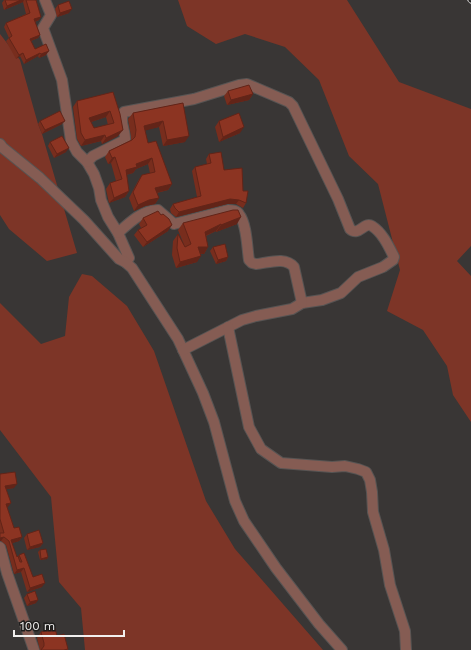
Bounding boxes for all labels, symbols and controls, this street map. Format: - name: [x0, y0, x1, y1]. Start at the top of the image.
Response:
- scale bar: [14, 612, 124, 638]
- text: 100 m: [20, 619, 55, 633]

